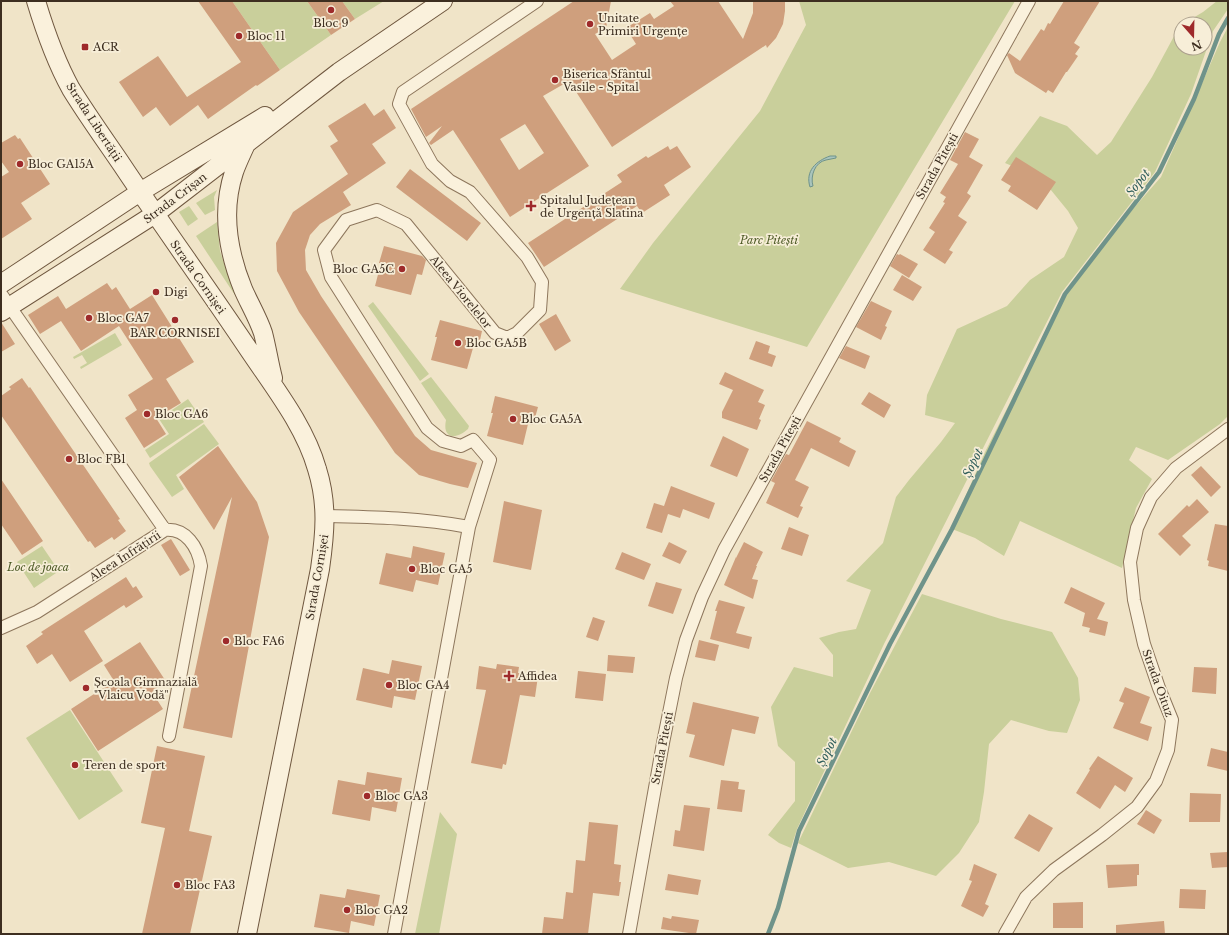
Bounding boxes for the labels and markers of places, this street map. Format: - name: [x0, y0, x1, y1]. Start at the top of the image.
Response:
- marker: Bloc 9: [326, 5, 336, 15]
- place label: Unitate Primiri Urgențe: [598, 11, 688, 38]
- place label: Bloc 9: [313, 16, 349, 30]
- marker: Unitate Primiri Urgențe: [585, 19, 595, 29]
- place label: Bloc 11: [247, 29, 285, 43]
- marker: Bloc 11: [234, 31, 244, 41]
- place label: ACR: [92, 40, 119, 54]
- marker: ACR: [80, 42, 90, 52]
- place label: Biserica Sfântul Vasile - Spital: [562, 67, 651, 94]
- marker: Biserica Sfântul Vasile - Spital: [550, 75, 560, 85]
- place label: Bloc GA15A: [28, 157, 94, 171]
- marker: Bloc GA15A: [15, 159, 25, 169]
- place label: Spitalul Județean de Urgență Slatina: [540, 193, 644, 220]
- marker: Spitalul Județean de Urgență Slatina: [525, 200, 537, 212]
- place label: Bloc GA5C: [333, 262, 394, 276]
- marker: Bloc GA5C: [397, 264, 407, 274]
- place label: Digi: [164, 285, 188, 299]
- marker: Digi: [151, 287, 161, 297]
- place label: Bloc GA7: [97, 311, 149, 325]
- marker: Bloc GA7: [84, 313, 94, 323]
- marker: BAR CORNISEI: [170, 315, 180, 325]
- place label: BAR CORNISEI: [130, 326, 220, 340]
- place label: Bloc GA5B: [466, 336, 527, 350]
- marker: Bloc GA5B: [453, 338, 463, 348]
- place label: Bloc GA6: [155, 407, 208, 421]
- marker: Bloc GA6: [142, 409, 152, 419]
- place label: Bloc GA5A: [521, 412, 582, 426]
- marker: Bloc GA5A: [508, 414, 518, 424]
- place label: Bloc FB1: [77, 452, 126, 466]
- marker: Bloc FB1: [64, 454, 74, 464]
- place label: Bloc GA5: [420, 562, 472, 576]
- marker: Bloc GA5: [407, 564, 417, 574]
- place label: Bloc FA6: [234, 634, 284, 648]
- marker: Bloc FA6: [221, 636, 231, 646]
- place label: Affidea: [517, 669, 558, 683]
- marker: Affidea: [503, 670, 515, 682]
- place label: Școala Gimnazială "Vlaicu Vodă": [94, 675, 198, 702]
- place label: Bloc GA4: [397, 678, 450, 692]
- marker: Bloc GA4: [384, 680, 394, 690]
- marker: Școala Gimnazială "Vlaicu Vodă": [81, 683, 91, 693]
- place label: Teren de sport: [83, 758, 166, 772]
- marker: Teren de sport: [70, 760, 80, 770]
- place label: Bloc GA3: [375, 789, 428, 803]
- marker: Bloc GA3: [362, 791, 372, 801]
- place label: Bloc FA3: [185, 878, 235, 892]
- marker: Bloc FA3: [172, 880, 182, 890]
- place label: Bloc GA2: [355, 903, 408, 917]
- marker: Bloc GA2: [342, 905, 352, 915]

